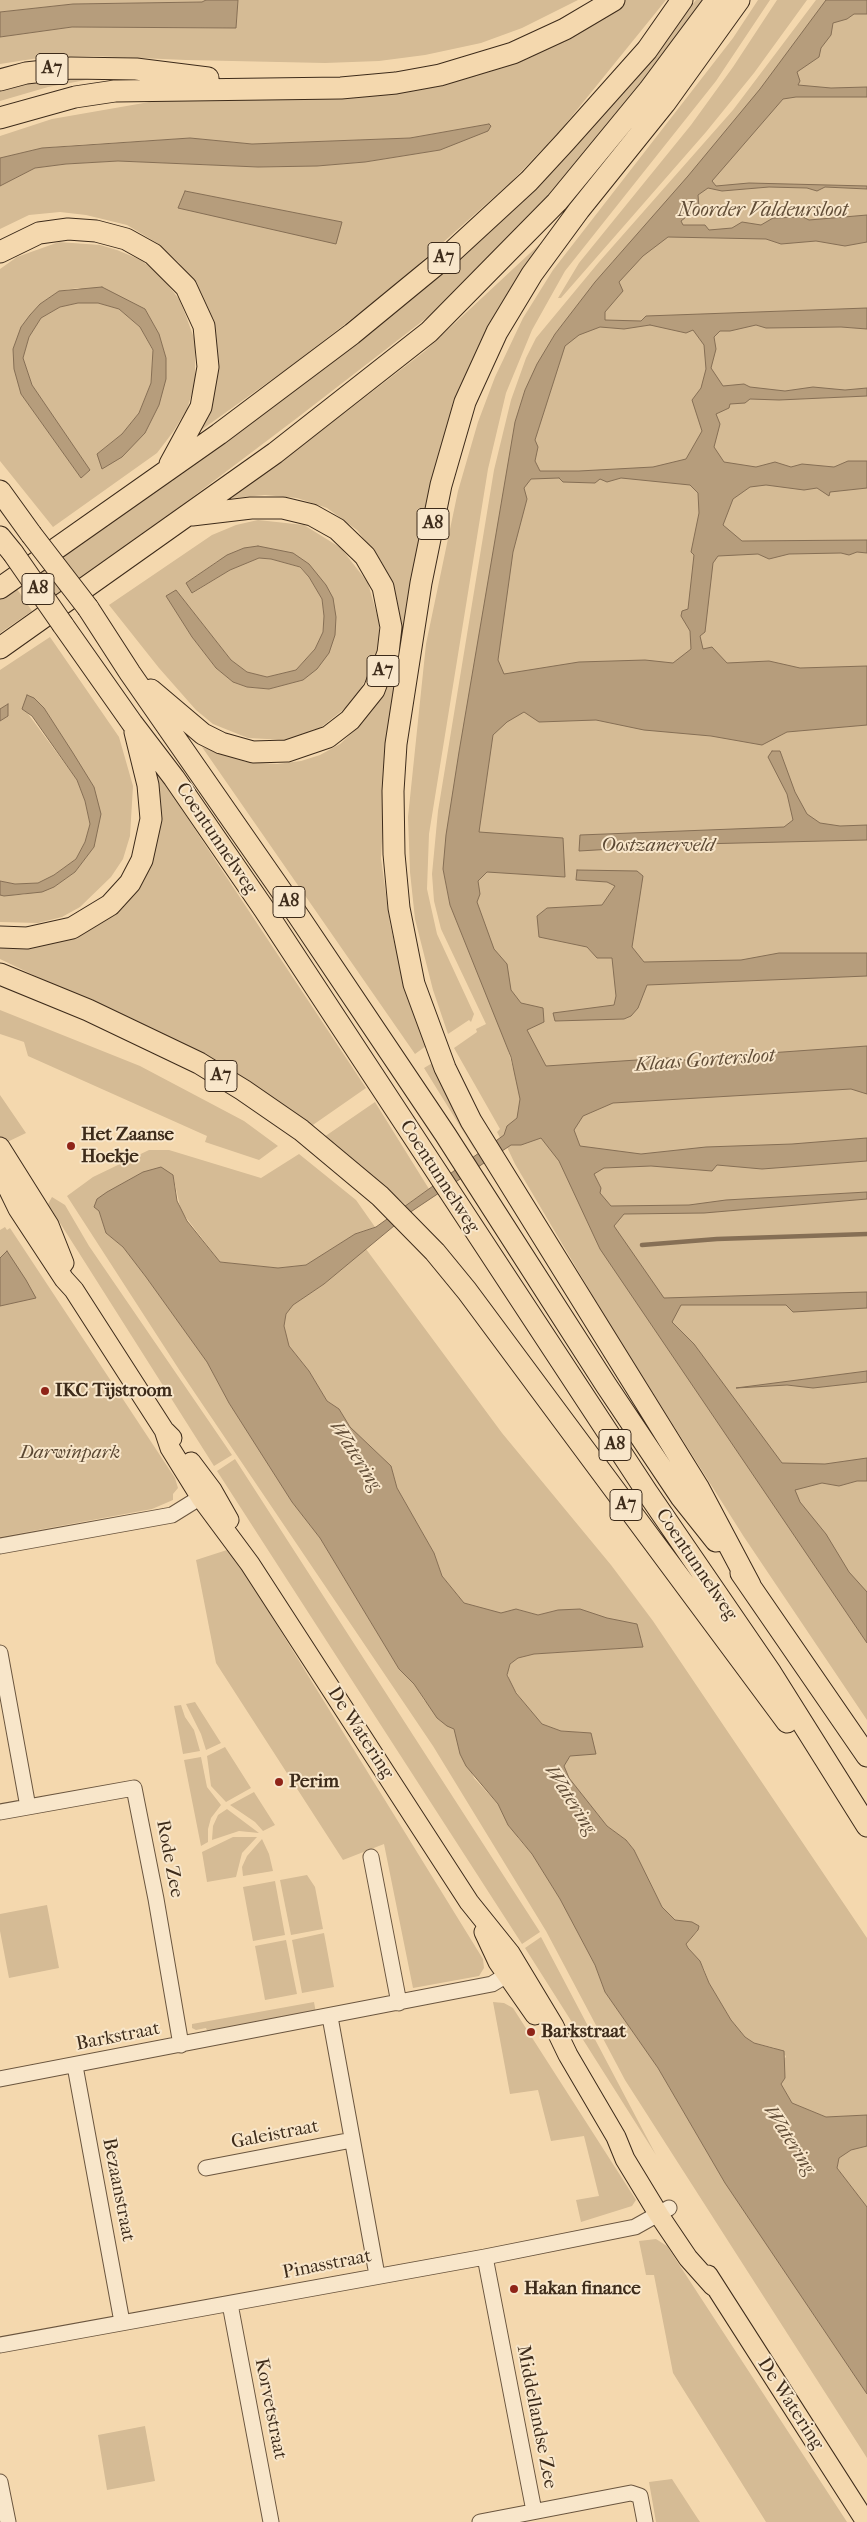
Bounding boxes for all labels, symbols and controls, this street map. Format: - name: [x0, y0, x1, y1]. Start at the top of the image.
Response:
- road number: A7: [36, 54, 68, 85]
- water label: Noorder Valdeursloot: [678, 199, 848, 223]
- road number: A7: [428, 242, 460, 274]
- road number: A8: [417, 508, 449, 540]
- road number: A8: [22, 574, 54, 604]
- road number: A7: [367, 656, 399, 686]
- street label: Coentunnelweg: [170, 779, 262, 899]
- park label: Oostzanerveld: [601, 835, 715, 857]
- road number: A8: [273, 886, 305, 918]
- water label: Klaas Gortersloot: [634, 1044, 776, 1078]
- road number: A7: [205, 1060, 237, 1092]
- street label: Coentunnelweg: [394, 1116, 484, 1238]
- place label: Het Zaanse Hoekje: [81, 1124, 174, 1168]
- marker: Het Zaanse Hoekje: [65, 1140, 77, 1152]
- place label: IKC Tijstroom: [55, 1380, 172, 1402]
- marker: IKC Tijstroom: [39, 1385, 51, 1397]
- water label: Watering: [324, 1417, 386, 1495]
- road number: A8: [599, 1430, 631, 1460]
- park label: Darwinpark: [20, 1442, 120, 1464]
- road number: A7: [610, 1490, 642, 1520]
- street label: Coentunnelweg: [650, 1505, 742, 1625]
- street label: De Watering: [322, 1683, 398, 1783]
- water label: Watering: [539, 1761, 601, 1839]
- place label: Perim: [289, 1771, 339, 1793]
- marker: Perim: [273, 1776, 285, 1788]
- street label: Rode Zee: [150, 1818, 188, 1900]
- street label: Barkstraat: [74, 2018, 162, 2056]
- place label: Barkstraat: [541, 2021, 626, 2043]
- marker: Barkstraat: [525, 2026, 537, 2038]
- water label: Watering: [758, 2101, 820, 2179]
- street label: Galeistraat: [229, 2115, 321, 2155]
- street label: Bezaanstraat: [97, 2136, 139, 2244]
- street label: Pinasstraat: [281, 2245, 373, 2285]
- place label: Hakan finance: [524, 2278, 641, 2300]
- marker: Hakan finance: [508, 2283, 520, 2295]
- street label: Middellandse Zee: [511, 2343, 561, 2491]
- street label: De Watering: [752, 2354, 828, 2454]
- street label: Korvetstraat: [249, 2356, 291, 2462]

